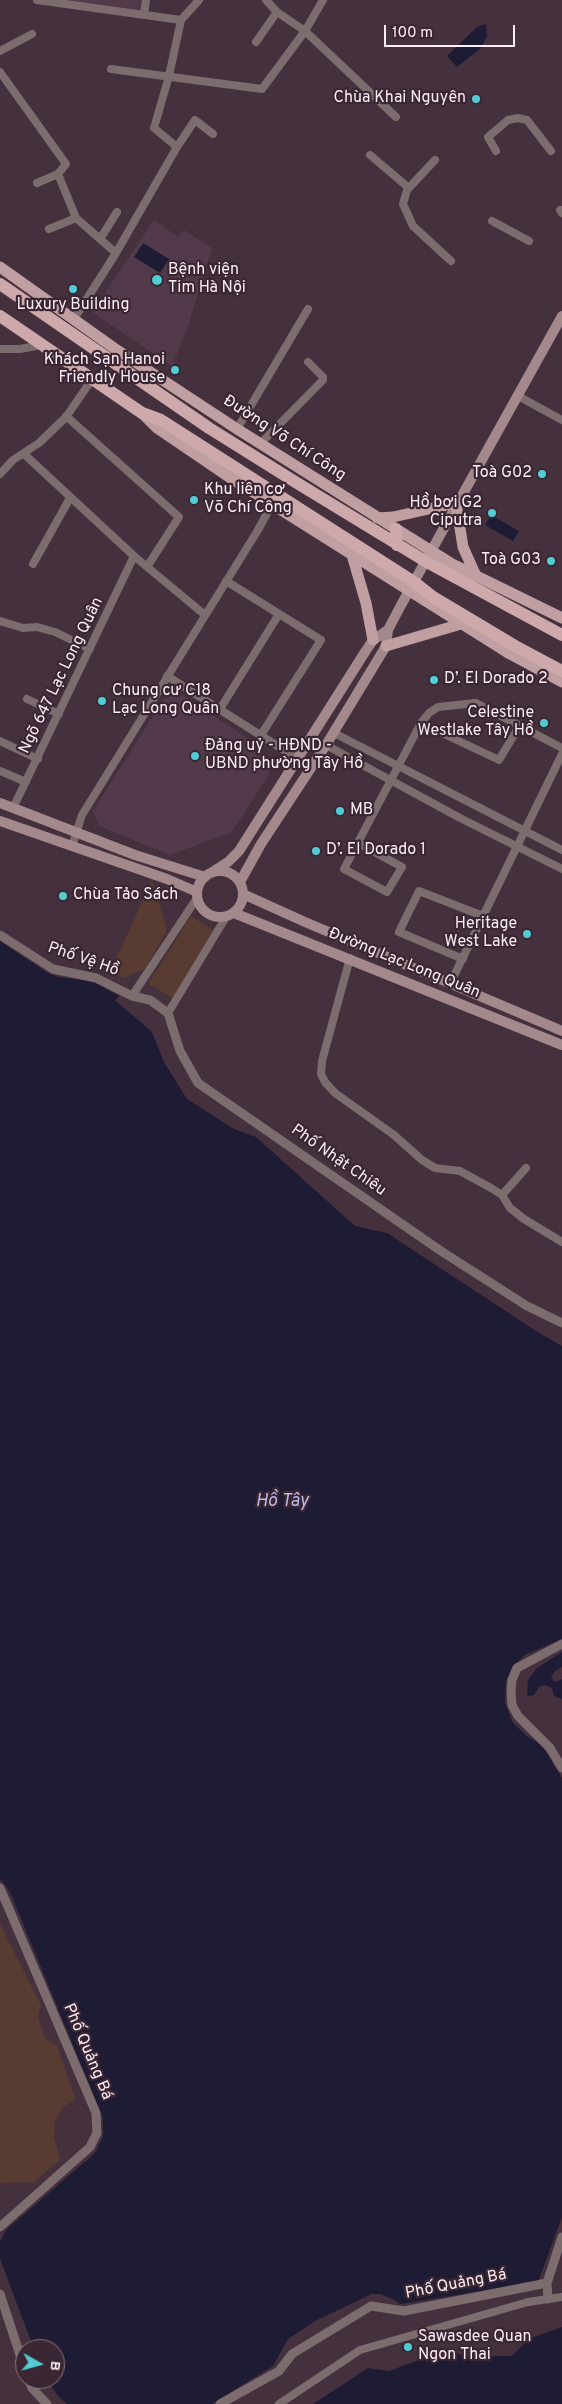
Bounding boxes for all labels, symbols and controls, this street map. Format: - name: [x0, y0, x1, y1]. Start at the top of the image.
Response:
- scale bar: [387, 15, 518, 47]
- text: 100 m: [392, 24, 433, 43]
- place label: Chùa Khai Nguyên: [334, 89, 466, 109]
- marker: Chùa Khai Nguyên: [470, 93, 482, 105]
- place label: Bệnh viện Tim Hà Nội: [168, 261, 246, 299]
- marker: Bệnh viện Tim Hà Nội: [150, 273, 164, 287]
- marker: Luxury Building: [67, 283, 79, 295]
- place label: Luxury Building: [17, 296, 129, 316]
- place label: Khách Sạn Hanoi Friendly House: [44, 351, 165, 389]
- marker: Khách Sạn Hanoi Friendly House: [169, 364, 181, 376]
- street label: Đường Võ Chí Công: [219, 392, 349, 486]
- place label: Toà G02: [472, 464, 532, 484]
- marker: Toà G02: [536, 468, 548, 480]
- place label: Khu liên cơ Võ Chí Công: [204, 481, 292, 519]
- marker: Khu liên cơ Võ Chí Công: [188, 494, 200, 506]
- place label: Hồ bơi G2 Ciputra: [409, 494, 482, 532]
- marker: Hồ bơi G2 Ciputra: [486, 507, 498, 519]
- place label: Toà G03: [481, 551, 541, 571]
- marker: Toà G03: [545, 555, 557, 567]
- street label: Ngõ 647 Lạc Long Quân: [16, 595, 108, 757]
- place label: D’. El Dorado 2: [444, 670, 548, 690]
- marker: D’. El Dorado 2: [428, 674, 440, 686]
- place label: Chung cư C18 Lạc Long Quân: [112, 682, 219, 720]
- marker: Chung cư C18 Lạc Long Quân: [96, 695, 108, 707]
- place label: Celestine Westlake Tây Hồ: [417, 704, 534, 742]
- marker: Celestine Westlake Tây Hồ: [538, 717, 550, 729]
- place label: Đảng uỷ - HĐND - UBND phường Tây Hồ: [205, 737, 363, 775]
- marker: Đảng uỷ - HĐND - UBND phường Tây Hồ: [189, 750, 201, 762]
- place label: MB: [350, 801, 373, 821]
- marker: MB: [334, 805, 346, 817]
- place label: D’. El Dorado 1: [326, 841, 426, 861]
- marker: D’. El Dorado 1: [310, 845, 322, 857]
- place label: Chùa Tảo Sách: [73, 886, 178, 906]
- marker: Chùa Tảo Sách: [57, 890, 69, 902]
- place label: Heritage West Lake: [444, 915, 517, 953]
- street label: Đường Lạc Long Quân: [325, 925, 483, 1003]
- marker: Heritage West Lake: [521, 928, 533, 940]
- street label: Phố Vệ Hồ: [45, 939, 121, 981]
- street label: Phố Nhật Chiêu: [287, 1121, 389, 1201]
- water label: Hồ Tây: [256, 1491, 308, 1513]
- street label: Phố Quảng Bá: [58, 2001, 116, 2103]
- street label: Phố Quảng Bá: [404, 2266, 508, 2304]
- place label: Sawasdee Quan Ngon Thai: [418, 2328, 532, 2366]
- north arrow: [15, 2339, 65, 2389]
- marker: Sawasdee Quan Ngon Thai: [402, 2341, 414, 2353]
- text: B: [45, 2360, 63, 2372]

